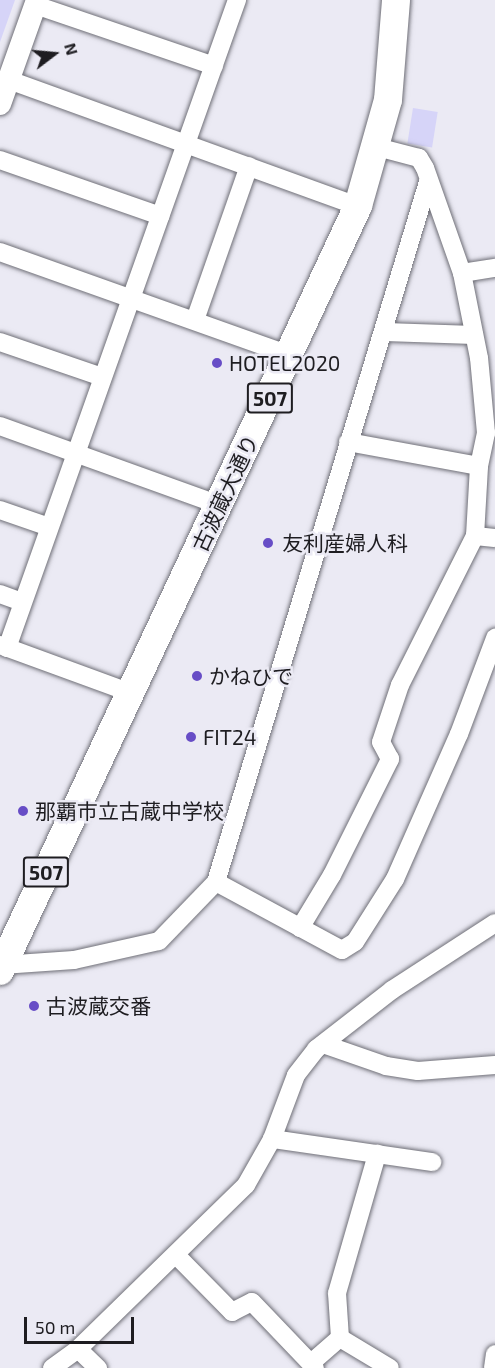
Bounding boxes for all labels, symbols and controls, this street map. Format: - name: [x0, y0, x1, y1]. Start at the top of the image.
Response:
- north arrow: [24, 24, 84, 84]
- text: N: [61, 41, 83, 57]
- place label: HOTEL2020: [229, 350, 340, 376]
- marker: HOTEL2020: [210, 356, 224, 370]
- road number: 507: [246, 381, 294, 415]
- street label: 古波蔵大通り: [187, 431, 263, 555]
- place label: 友利産婦人科: [282, 530, 408, 556]
- marker: 友利産婦人科: [259, 534, 277, 552]
- place label: かねひで: [209, 663, 293, 689]
- marker: かねひで: [190, 669, 204, 683]
- place label: FIT24: [203, 724, 257, 750]
- marker: FIT24: [184, 730, 198, 744]
- place label: 那覇市立古蔵中学校: [35, 798, 224, 824]
- marker: 那覇市立古蔵中学校: [16, 804, 30, 818]
- road number: 507: [22, 855, 70, 889]
- place label: 古波蔵交番: [46, 993, 151, 1019]
- marker: 古波蔵交番: [27, 999, 41, 1013]
- scale bar: [27, 1305, 136, 1343]
- text: 50 m: [35, 1316, 75, 1338]

